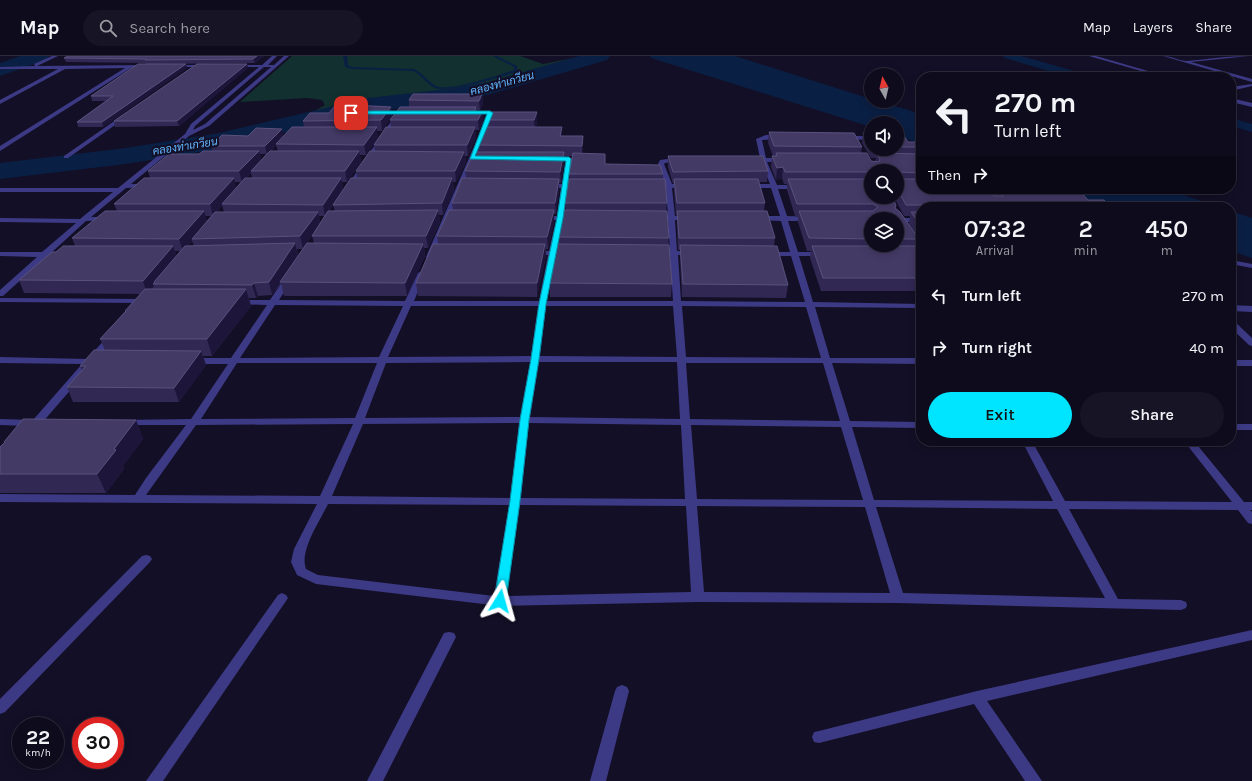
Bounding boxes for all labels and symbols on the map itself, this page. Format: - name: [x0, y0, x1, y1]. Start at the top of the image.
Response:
- water label: คลองท่าเกวียน: [468, 67, 536, 98]
- north arrow: [864, 68, 904, 108]
- pin: [334, 96, 368, 130]
- water label: คลองท่าเกวียน: [151, 133, 219, 158]
- position arrow: [479, 580, 521, 622]
- speed limit sign: 30: [72, 717, 124, 769]

